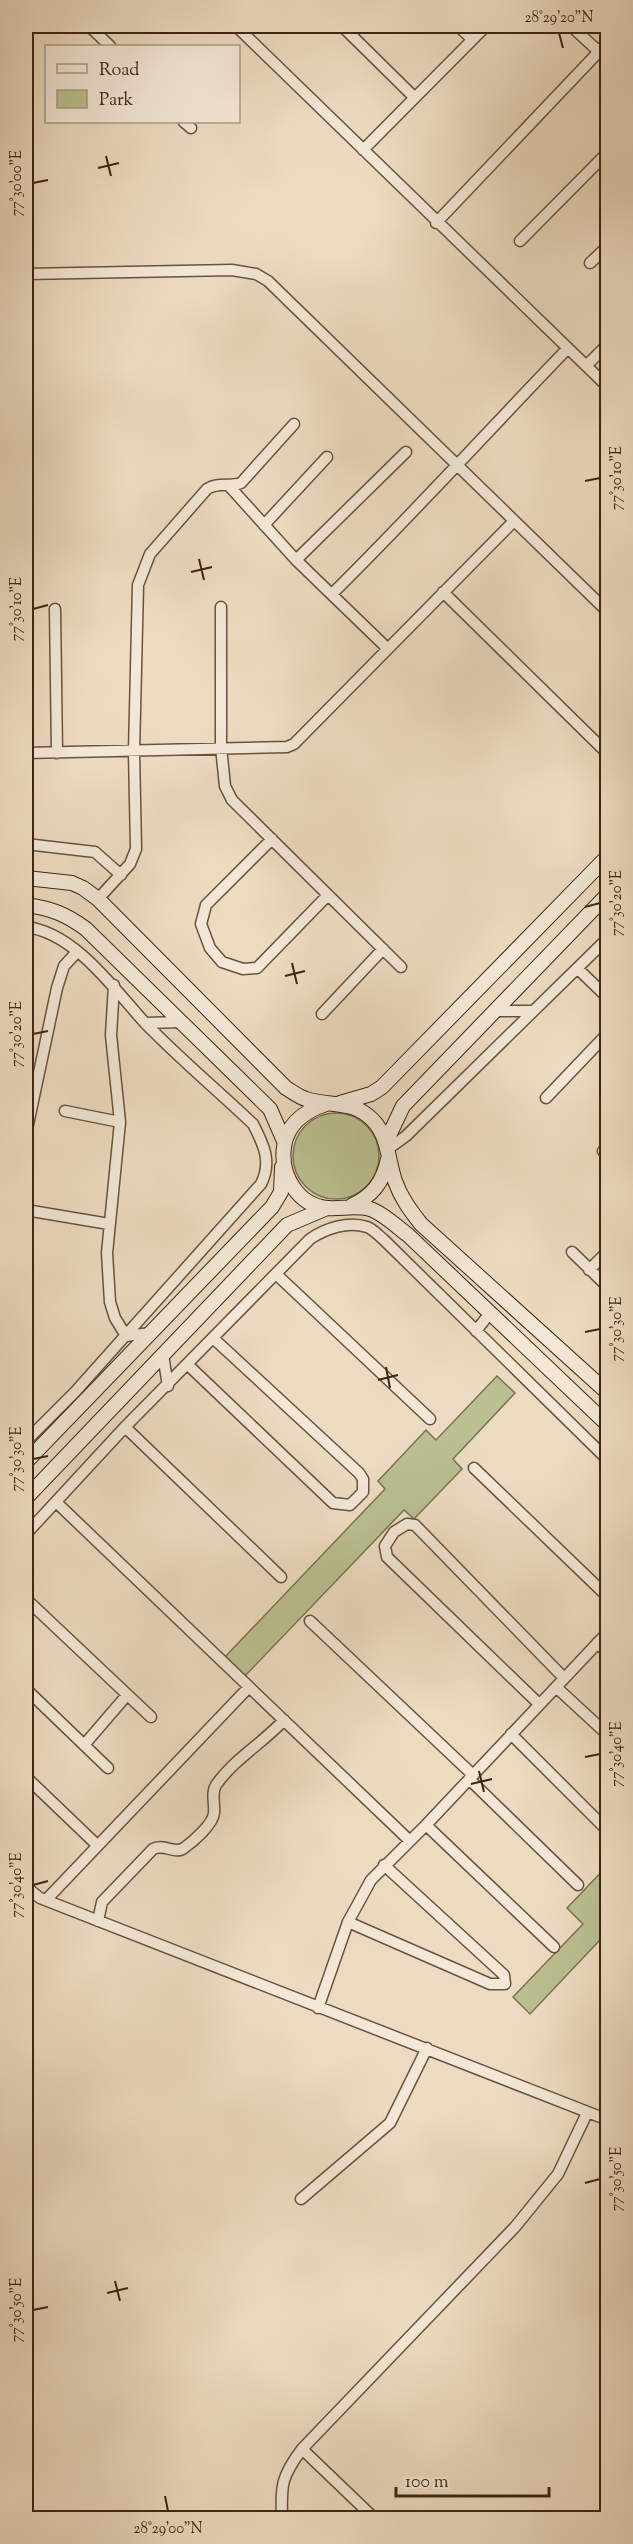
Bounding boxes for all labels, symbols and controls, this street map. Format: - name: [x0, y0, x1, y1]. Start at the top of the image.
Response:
- text: 28°29'20"N: [525, 8, 593, 29]
- legend: [45, 45, 240, 123]
- text: Road: [99, 58, 139, 84]
- text: Park: [99, 88, 134, 114]
- text: 77°30'00"E: [7, 150, 28, 216]
- text: 77°30'10"E: [607, 446, 628, 510]
- text: 77°30'10"E: [7, 577, 28, 641]
- text: 77°30'20"E: [607, 870, 628, 936]
- text: 77°30'20"E: [7, 1001, 28, 1067]
- text: 77°30'30"E: [607, 1296, 628, 1362]
- text: 77°30'30"E: [7, 1426, 28, 1492]
- text: 77°30'40"E: [607, 1721, 628, 1787]
- text: 77°30'40"E: [7, 1852, 28, 1918]
- text: 77°30'50"E: [607, 2147, 628, 2211]
- text: 77°30'50"E: [7, 2278, 28, 2342]
- scale bar: [396, 2460, 549, 2498]
- text: 100 m: [405, 2470, 449, 2496]
- text: 28°29'00"N: [133, 2519, 203, 2540]

